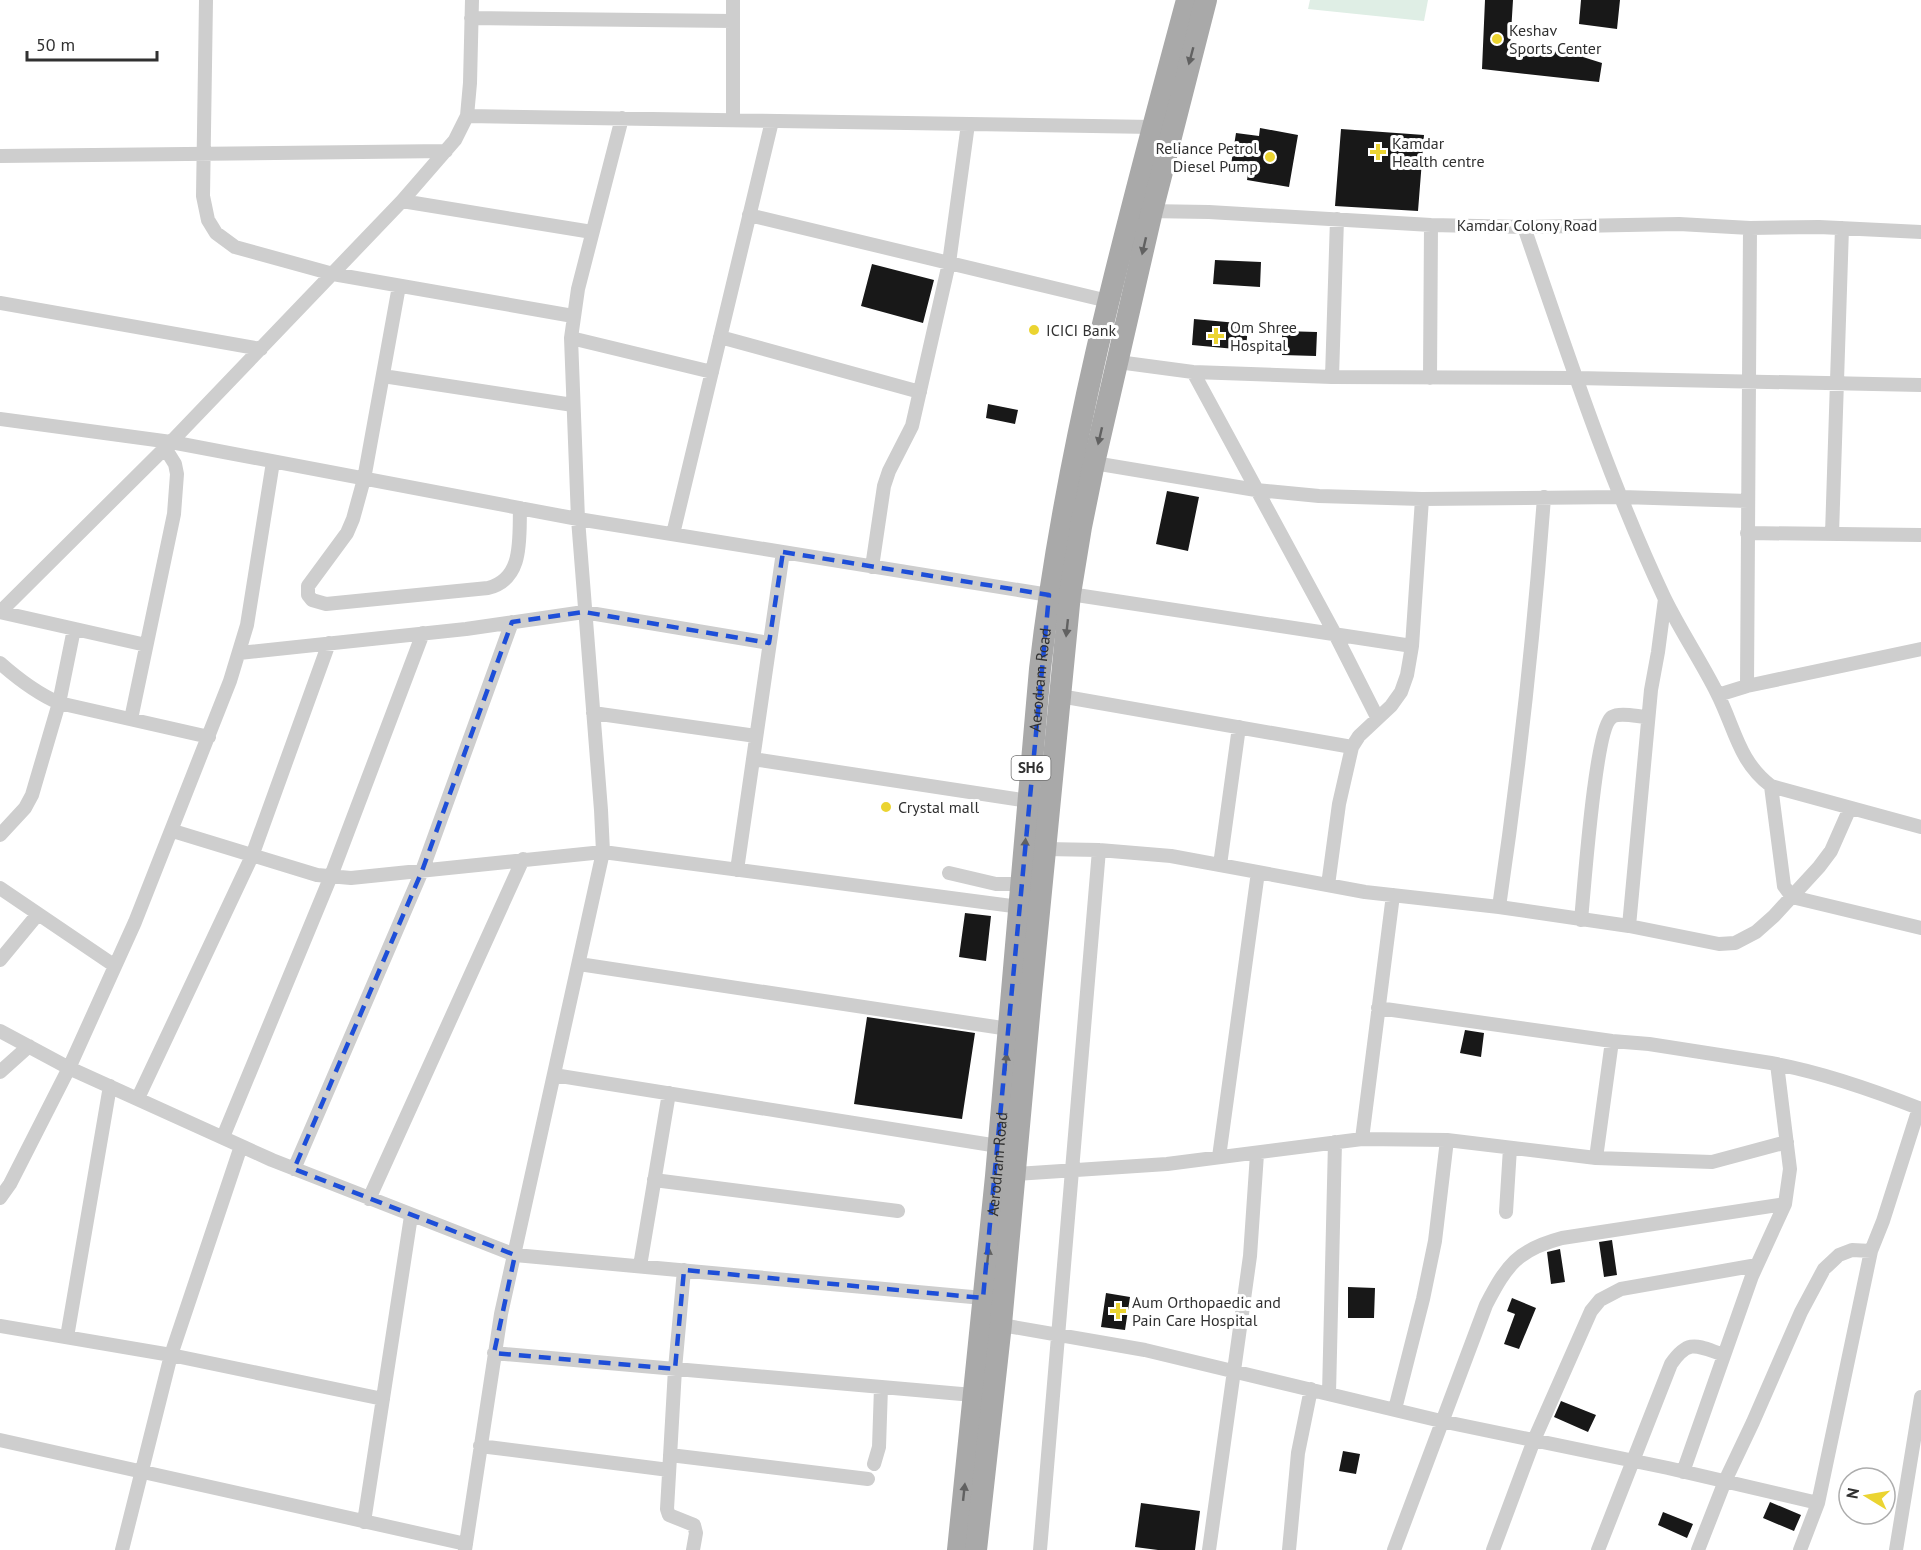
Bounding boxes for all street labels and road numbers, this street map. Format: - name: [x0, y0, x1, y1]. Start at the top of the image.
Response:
- street label: Kamdar Colony Road: [1457, 215, 1597, 235]
- street label: Aerodram Road: [1025, 627, 1055, 733]
- road number: SH6: [1012, 756, 1050, 780]
- street label: Aerodram Road: [982, 1111, 1012, 1217]

